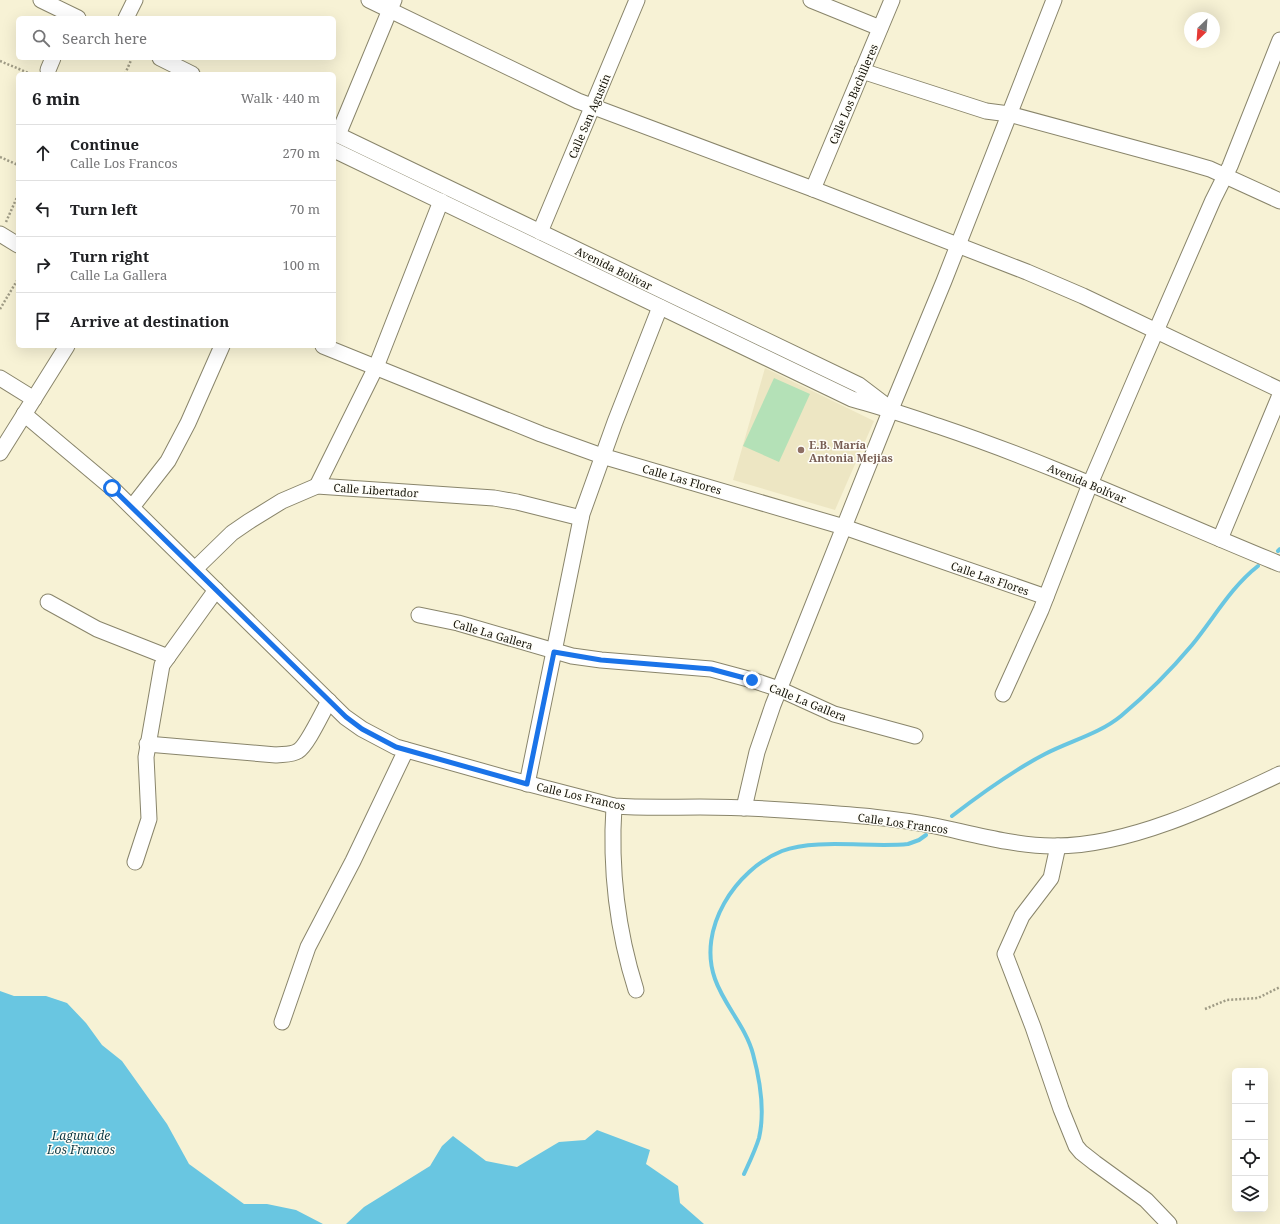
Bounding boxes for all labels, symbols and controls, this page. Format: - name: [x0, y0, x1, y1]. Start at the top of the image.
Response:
- north arrow: [1184, 12, 1220, 48]
- search box: [16, 16, 336, 60]
- icon: search: [30, 27, 52, 49]
- text: Search here: [62, 28, 147, 48]
- street label: Calle Los Bachilleres: [825, 42, 881, 146]
- street label: Calle San Agustín: [564, 71, 614, 161]
- text: 6 min: [32, 87, 80, 110]
- text: Walk · 440 m: [241, 89, 320, 107]
- text: Continue: [70, 134, 139, 154]
- icon: ahead: [32, 142, 54, 164]
- text: 270 m: [283, 144, 320, 162]
- text: Calle Los Francos: [70, 154, 178, 172]
- icon: left: [32, 198, 54, 220]
- text: Turn left: [70, 199, 138, 219]
- text: 70 m: [290, 200, 320, 218]
- street label: Avenida Bolívar: [573, 243, 656, 294]
- text: Turn right: [70, 246, 149, 266]
- icon: right: [32, 254, 54, 276]
- text: 100 m: [283, 256, 320, 274]
- text: Calle La Gallera: [70, 266, 167, 284]
- icon: arrive: [32, 310, 54, 332]
- text: Arrive at destination: [70, 311, 229, 331]
- place label: E.B. María Antonia Mejias: [809, 437, 893, 465]
- marker: E.B. María Antonia Mejias: [796, 445, 806, 455]
- street label: Avenida Bolívar: [1045, 460, 1129, 507]
- street label: Calle Las Flores: [641, 461, 723, 497]
- route start: [103, 479, 121, 497]
- street label: Calle Libertador: [333, 480, 420, 501]
- street label: Calle Las Flores: [949, 558, 1031, 598]
- street label: Calle La Gallera: [451, 615, 535, 653]
- route end: [743, 671, 761, 689]
- street label: Calle La Gallera: [767, 680, 849, 724]
- street label: Calle Los Francos: [535, 778, 627, 814]
- street label: Calle Los Francos: [857, 809, 949, 837]
- map controls: [1232, 1068, 1268, 1212]
- button: +: [1232, 1068, 1268, 1104]
- button: −: [1232, 1104, 1268, 1140]
- water label: Laguna de Los Francos: [46, 1127, 115, 1158]
- button: locate: [1232, 1140, 1268, 1176]
- button: layers: [1232, 1176, 1268, 1212]

